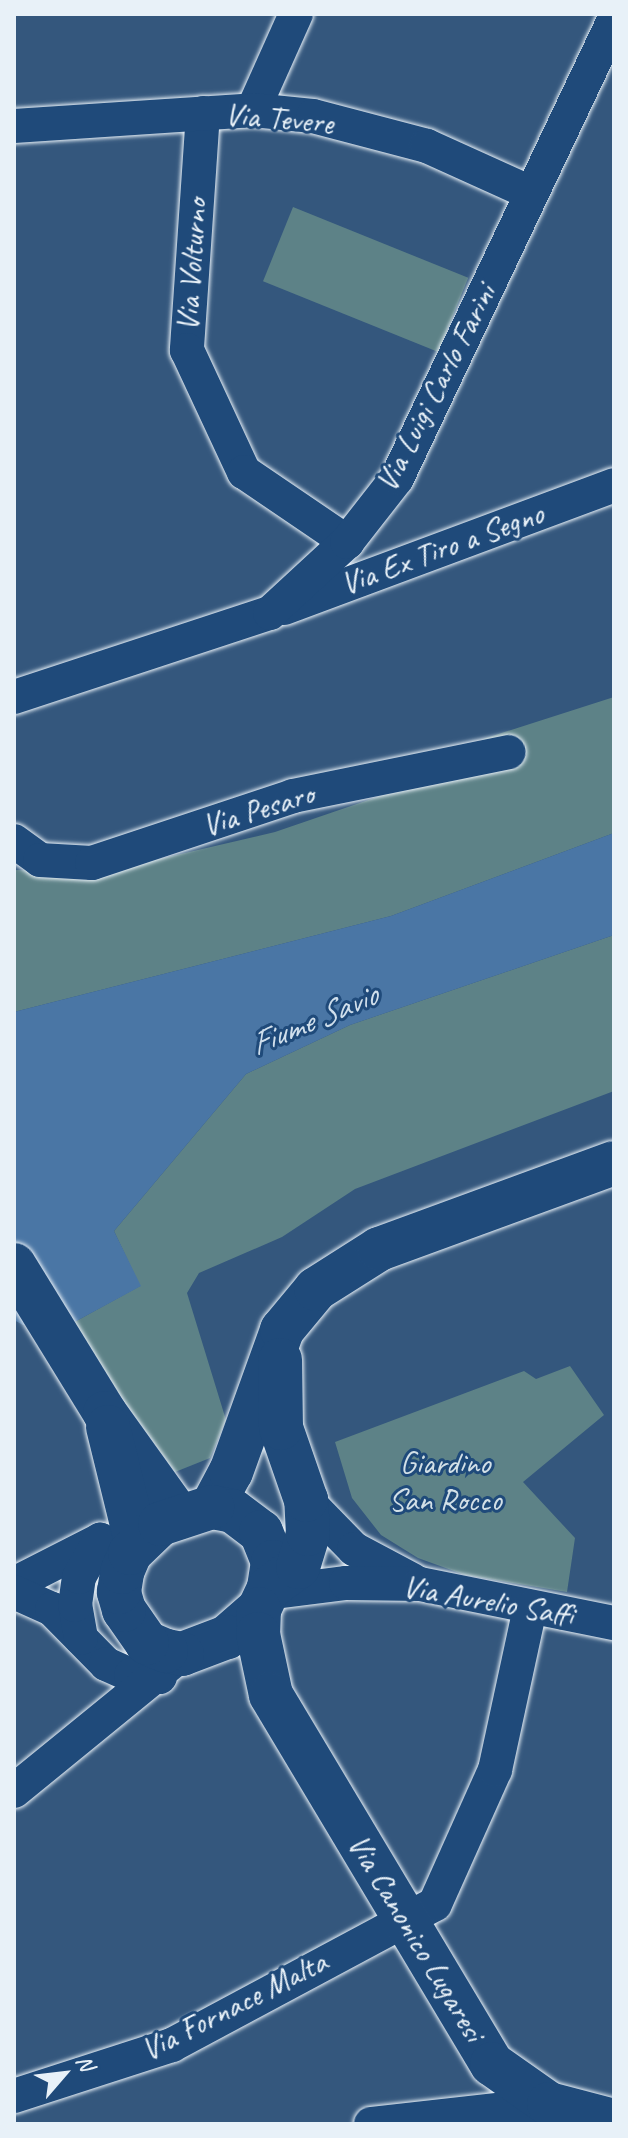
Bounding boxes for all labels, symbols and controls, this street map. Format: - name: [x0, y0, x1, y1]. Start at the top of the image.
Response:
- street label: Via Tevere: [224, 95, 334, 143]
- street label: Via Volturno: [168, 197, 216, 333]
- street label: Via Luigi Carlo Farini: [367, 278, 505, 498]
- street label: Via Ex Tiro a Segno: [335, 494, 549, 604]
- street label: Via Pesaro: [198, 775, 318, 845]
- water label: Fiume Savio: [244, 974, 382, 1064]
- park label: Giardino San Rocco: [388, 1445, 502, 1520]
- street label: Via Aurelio Saffi: [400, 1567, 576, 1635]
- street label: Via Canonico Lugaresi: [339, 1827, 493, 2049]
- street label: Via Fornace Malta: [135, 1943, 333, 2069]
- north arrow: [24, 2034, 104, 2114]
- text: N: [70, 2050, 101, 2075]

